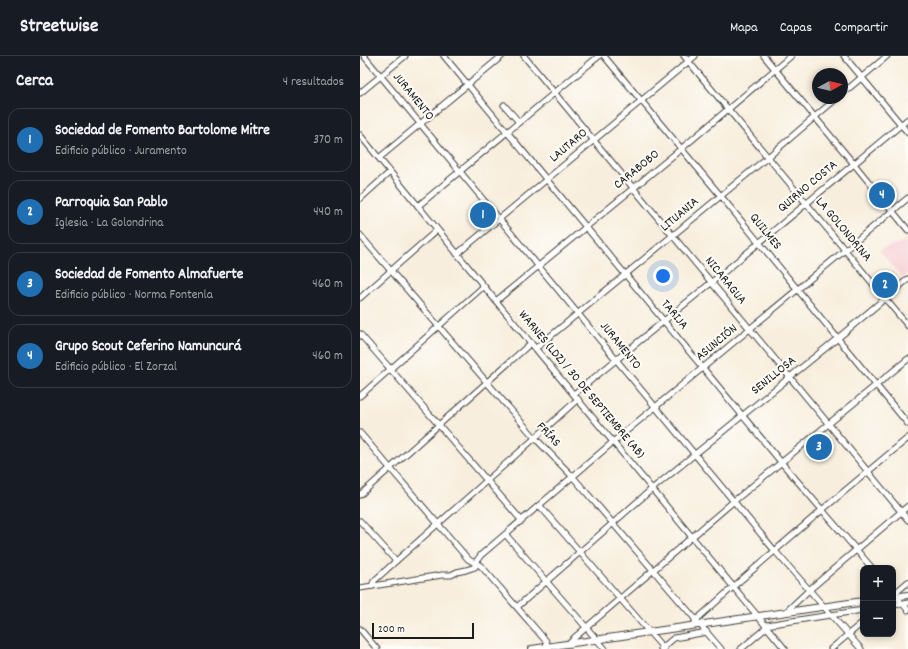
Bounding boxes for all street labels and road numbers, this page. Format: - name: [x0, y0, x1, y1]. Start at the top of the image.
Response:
- street label: JURAMENTO: [388, 69, 438, 125]
- street label: LAUTARO: [546, 124, 592, 168]
- street label: CARABOBO: [610, 146, 664, 194]
- street label: QUIRNO COSTA: [774, 156, 842, 218]
- street label: LITUANIA: [656, 193, 704, 237]
- street label: LA GOLONDRINA: [810, 194, 876, 266]
- street label: QUILMES: [744, 210, 786, 255]
- street label: NICARAGUA: [700, 253, 750, 309]
- street label: TARIJA: [656, 296, 692, 334]
- street label: WARNES (LDZ) / 30 DE SEPTIEMBRE (AB): [513, 307, 649, 463]
- street label: JURAMENTO: [595, 318, 645, 374]
- street label: ASUNCIÓN: [692, 320, 742, 366]
- street label: SENILLOSA: [747, 352, 801, 400]
- street label: FRÍAS: [531, 418, 565, 452]

